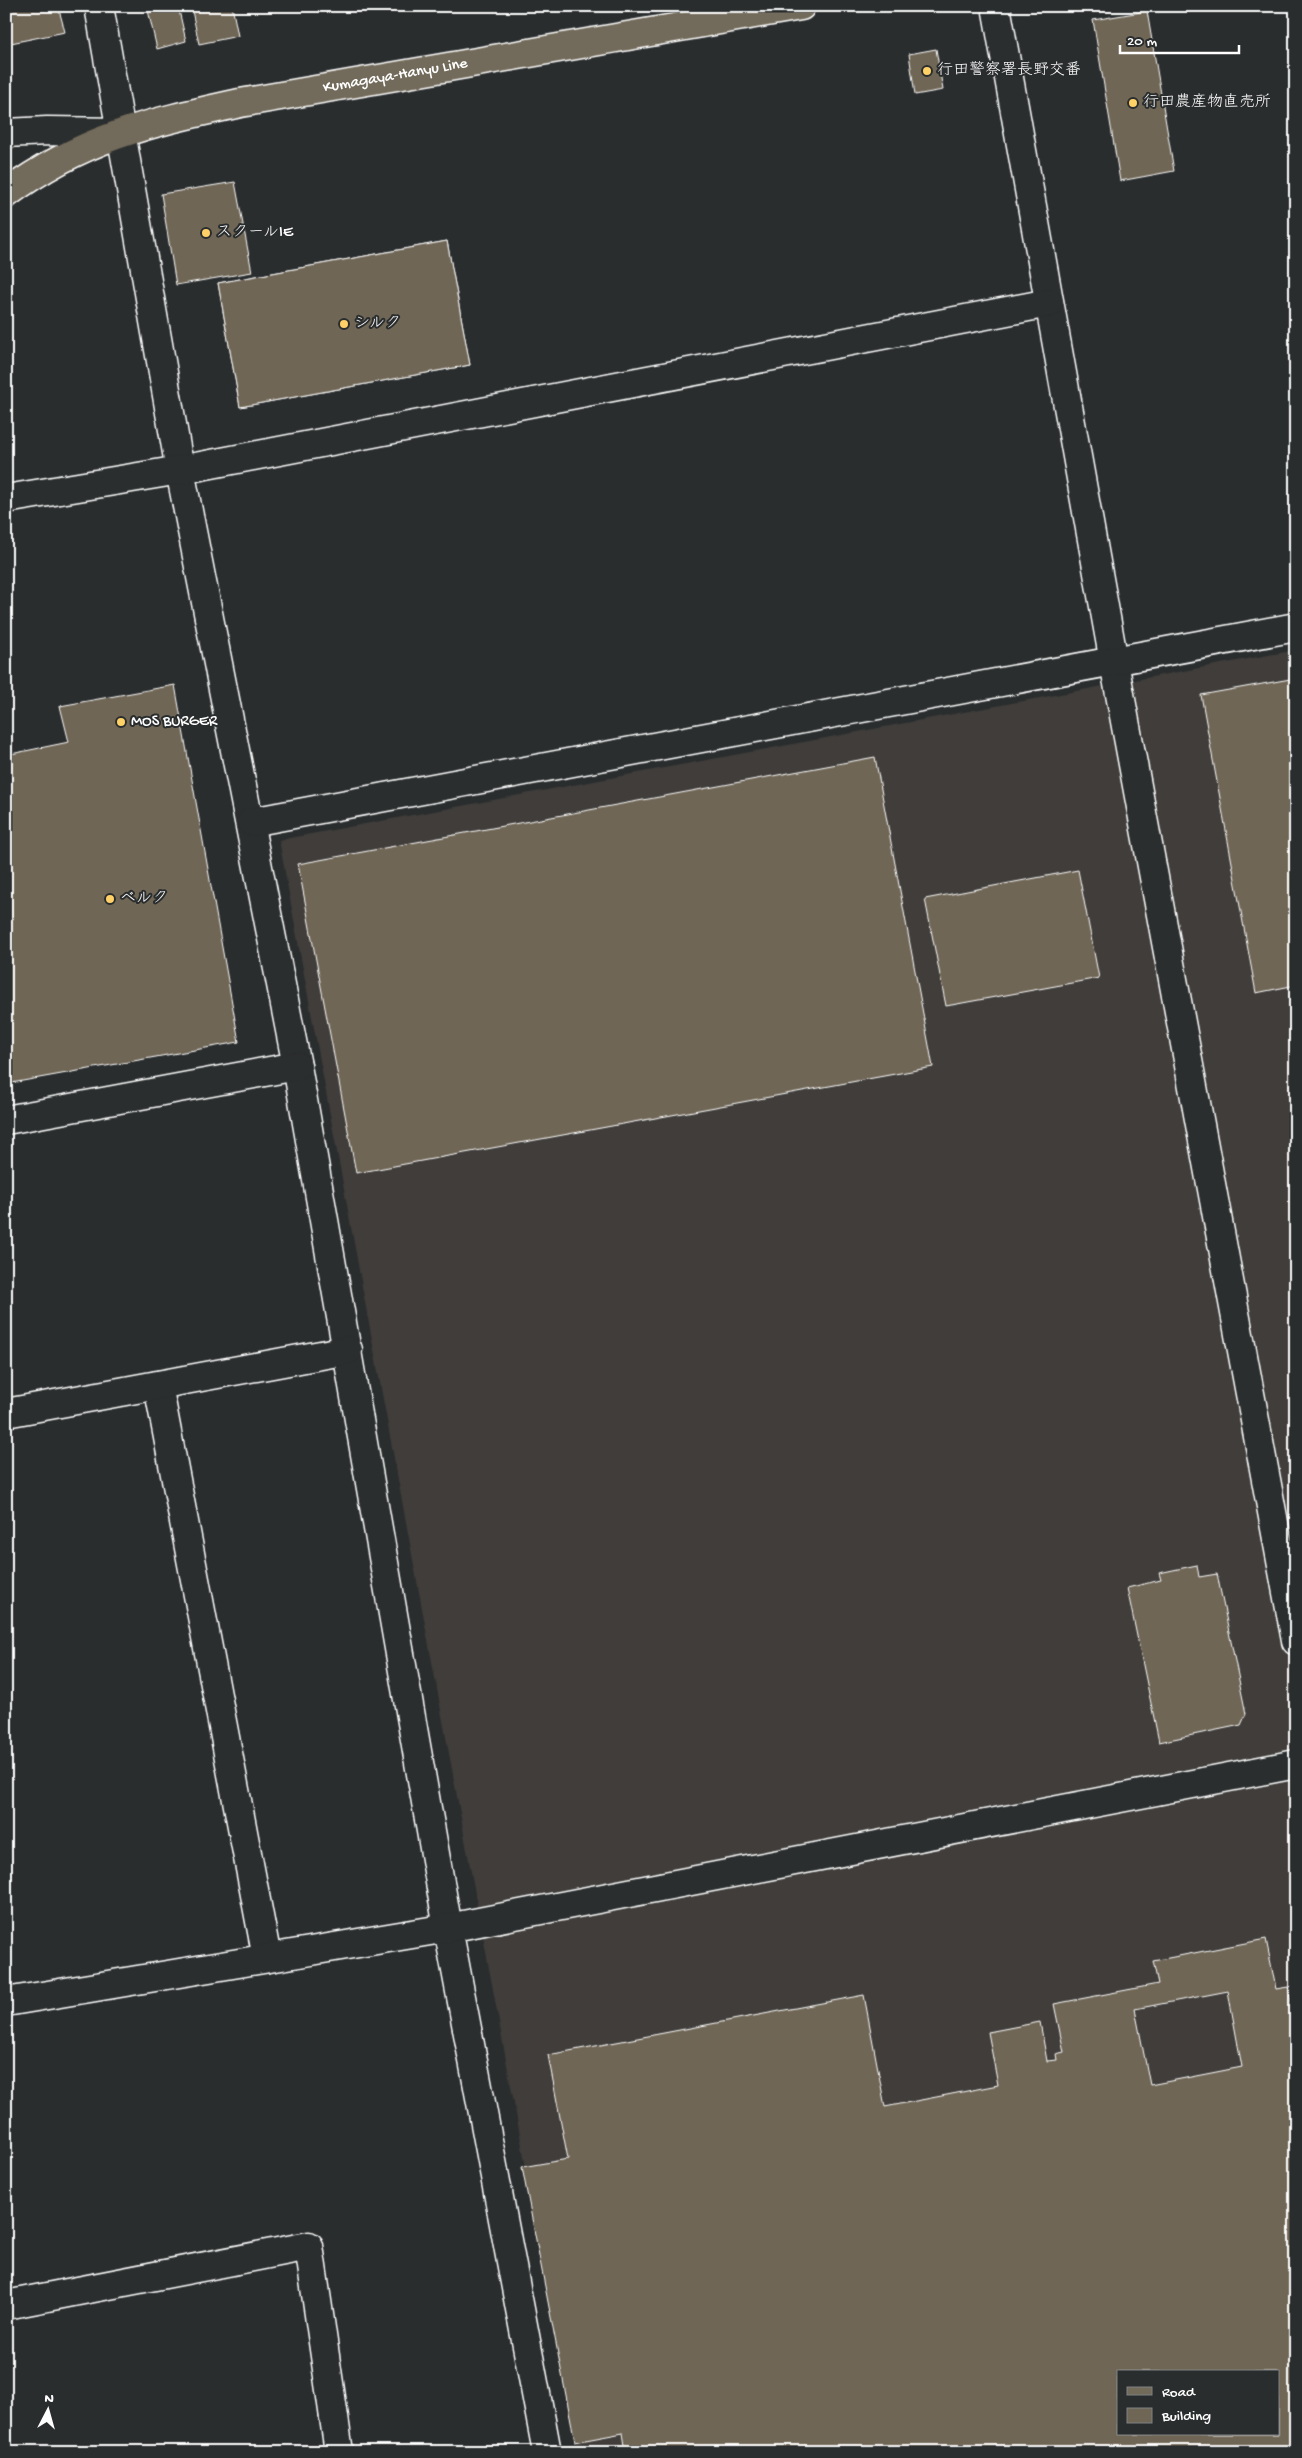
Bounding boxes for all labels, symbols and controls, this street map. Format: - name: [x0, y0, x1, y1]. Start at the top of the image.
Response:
- scale bar: [1120, 22, 1238, 54]
- text: 20 m: [1127, 33, 1157, 51]
- street label: Kumagaya-Hanyu Line: [322, 54, 470, 98]
- place label: 行田警察署長野交番: [937, 60, 1081, 81]
- marker: 行田警察署長野交番: [921, 65, 933, 77]
- place label: 行田農産物直売所: [1143, 92, 1271, 113]
- marker: 行田農産物直売所: [1127, 97, 1139, 109]
- place label: スクールIE: [216, 224, 294, 243]
- marker: スクールIE: [200, 227, 212, 239]
- place label: シルク: [354, 315, 401, 334]
- marker: シルク: [338, 318, 350, 330]
- place label: MOS BURGER: [131, 713, 218, 732]
- marker: MOS BURGER: [115, 716, 127, 728]
- place label: ベルク: [120, 890, 168, 909]
- marker: ベルク: [104, 893, 116, 905]
- legend: [1117, 2370, 1280, 2436]
- text: Road: [1162, 2384, 1196, 2402]
- north arrow: [22, 2386, 72, 2436]
- text: N: [44, 2391, 55, 2408]
- text: Building: [1161, 2408, 1211, 2426]

